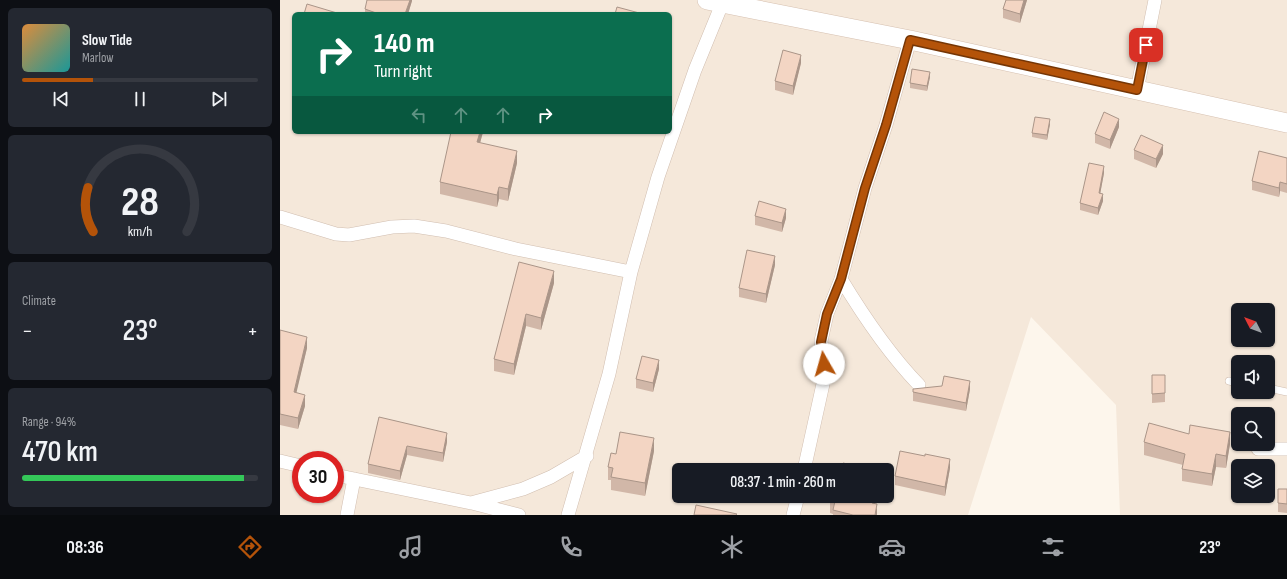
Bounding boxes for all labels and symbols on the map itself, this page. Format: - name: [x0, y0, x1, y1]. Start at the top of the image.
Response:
- pin: [1129, 28, 1163, 62]
- north arrow: [1231, 303, 1275, 347]
- position arrow: [803, 343, 845, 385]
- speed limit sign: 30: [292, 451, 344, 503]

